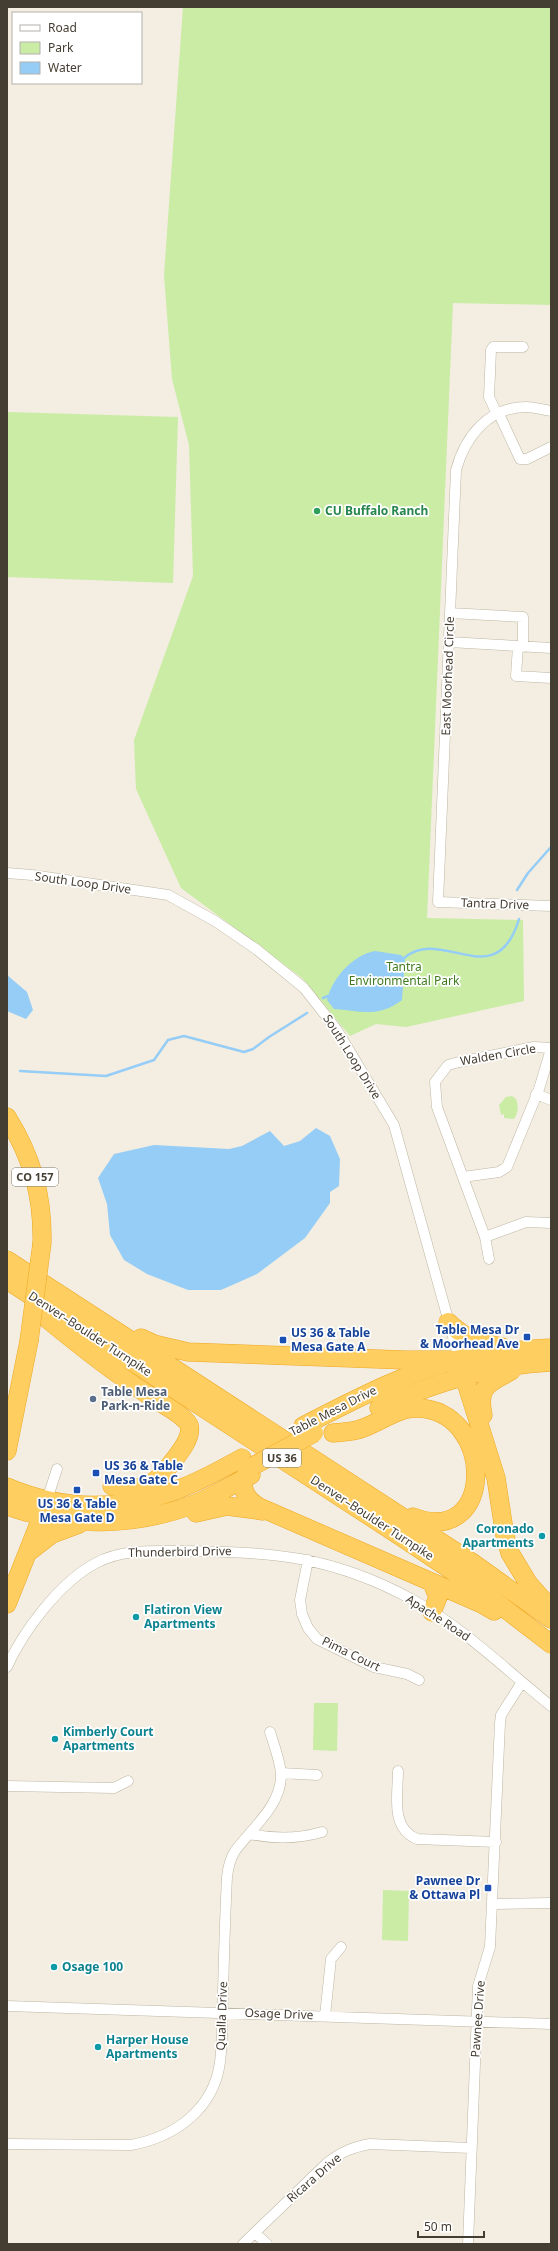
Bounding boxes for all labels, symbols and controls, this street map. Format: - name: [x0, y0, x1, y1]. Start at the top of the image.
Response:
- legend: [12, 12, 142, 84]
- text: Road: [48, 19, 77, 36]
- text: Park: [48, 39, 74, 56]
- text: Water: [48, 59, 82, 76]
- place label: CU Buffalo Ranch: [325, 502, 428, 519]
- marker: CU Buffalo Ranch: [312, 506, 322, 516]
- street label: East Moorhead Circle: [437, 616, 458, 736]
- street label: South Loop Drive: [34, 867, 133, 898]
- street label: Tantra Drive: [461, 894, 530, 913]
- park label: Tantra Environmental Park: [349, 958, 460, 989]
- street label: South Loop Drive: [319, 1011, 385, 1103]
- street label: Walden Circle: [459, 1039, 537, 1070]
- road number: CO 157: [12, 1168, 58, 1186]
- street label: Denver–Boulder Turnpike: [25, 1287, 156, 1380]
- place label: Table Mesa Dr & Moorhead Ave: [420, 1321, 520, 1352]
- place label: US 36 & Table Mesa Gate A: [291, 1324, 370, 1355]
- marker: Table Mesa Dr & Moorhead Ave: [522, 1332, 532, 1342]
- marker: US 36 & Table Mesa Gate A: [278, 1335, 288, 1345]
- street label: Table Mesa Drive: [286, 1381, 379, 1440]
- place label: Table Mesa Park-n-Ride: [101, 1383, 170, 1414]
- marker: Table Mesa Park-n-Ride: [88, 1394, 98, 1404]
- road number: US 36: [263, 1449, 301, 1467]
- place label: US 36 & Table Mesa Gate C: [104, 1457, 183, 1488]
- marker: US 36 & Table Mesa Gate C: [91, 1468, 101, 1478]
- street label: Denver–Boulder Turnpike: [307, 1471, 438, 1564]
- marker: US 36 & Table Mesa Gate D: [72, 1485, 82, 1495]
- place label: US 36 & Table Mesa Gate D: [37, 1495, 117, 1526]
- place label: Coronado Apartments: [462, 1520, 534, 1551]
- marker: Coronado Apartments: [537, 1531, 547, 1541]
- street label: Thunderbird Drive: [128, 1542, 232, 1561]
- street label: Apache Road: [403, 1590, 474, 1645]
- place label: Flatiron View Apartments: [144, 1601, 223, 1632]
- marker: Flatiron View Apartments: [131, 1612, 141, 1622]
- street label: Pima Court: [319, 1632, 384, 1675]
- place label: Kimberly Court Apartments: [63, 1723, 154, 1754]
- marker: Kimberly Court Apartments: [50, 1734, 60, 1744]
- place label: Pawnee Dr & Ottawa Pl: [409, 1872, 481, 1903]
- marker: Pawnee Dr & Ottawa Pl: [483, 1883, 493, 1893]
- place label: Osage 100: [62, 1958, 123, 1975]
- marker: Osage 100: [49, 1962, 59, 1972]
- street label: Pawnee Drive: [466, 1980, 489, 2058]
- street label: Qualla Drive: [212, 1981, 231, 2051]
- street label: Osage Drive: [244, 2004, 314, 2023]
- place label: Harper House Apartments: [106, 2031, 189, 2062]
- marker: Harper House Apartments: [93, 2042, 103, 2052]
- street label: Ricara Drive: [283, 2149, 345, 2206]
- scale bar: [418, 2213, 484, 2239]
- text: 50 m: [424, 2218, 452, 2235]

